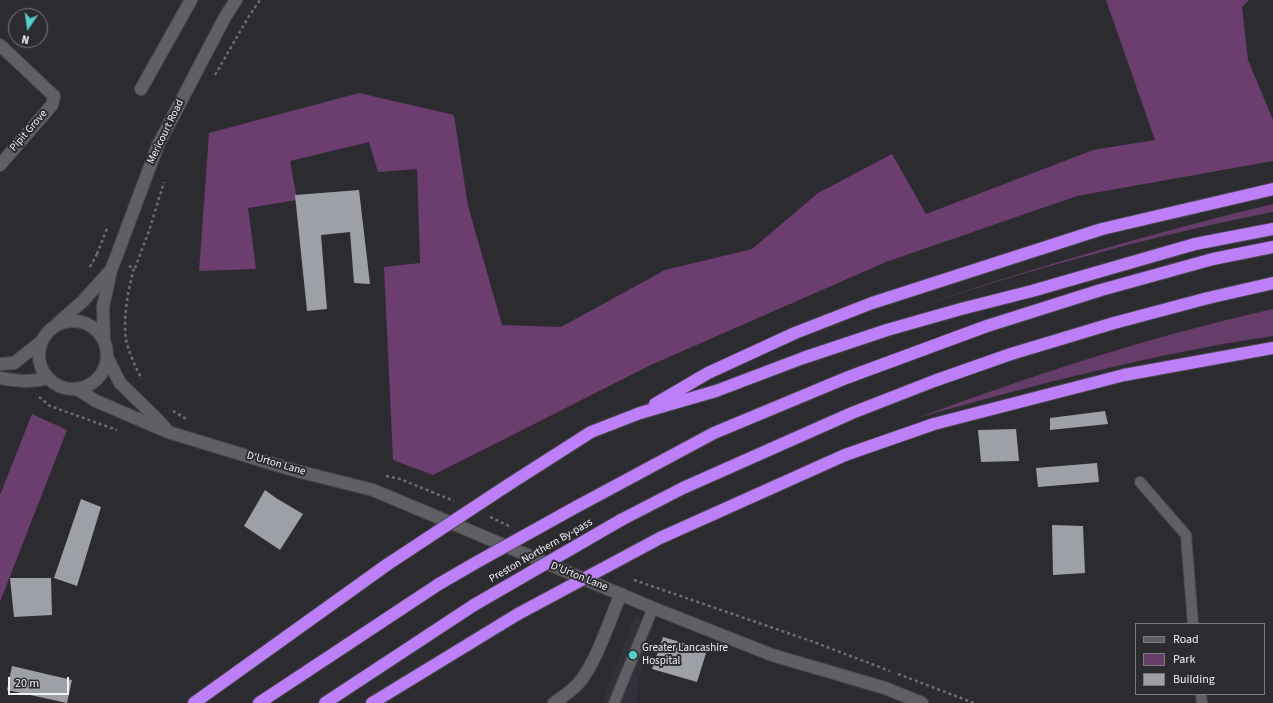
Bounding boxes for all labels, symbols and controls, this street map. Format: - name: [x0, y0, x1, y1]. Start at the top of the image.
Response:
- north arrow: [8, 8, 48, 48]
- text: N: [20, 31, 31, 47]
- street label: Mericourt Road: [145, 98, 187, 166]
- street label: Pipit Grove: [7, 108, 51, 154]
- street label: D'Urton Lane: [245, 449, 307, 479]
- street label: Preston Northern By-pass: [487, 516, 595, 586]
- street label: D'Urton Lane: [548, 560, 610, 594]
- legend: [1135, 623, 1265, 695]
- text: Road: [1173, 631, 1199, 648]
- place label: Greater Lancashire Hospital: [642, 642, 728, 668]
- marker: Greater Lancashire Hospital: [627, 649, 639, 661]
- text: Park: [1173, 651, 1195, 668]
- scale bar: [10, 669, 71, 695]
- text: Building: [1173, 671, 1215, 688]
- text: 20 m: [15, 675, 39, 692]

